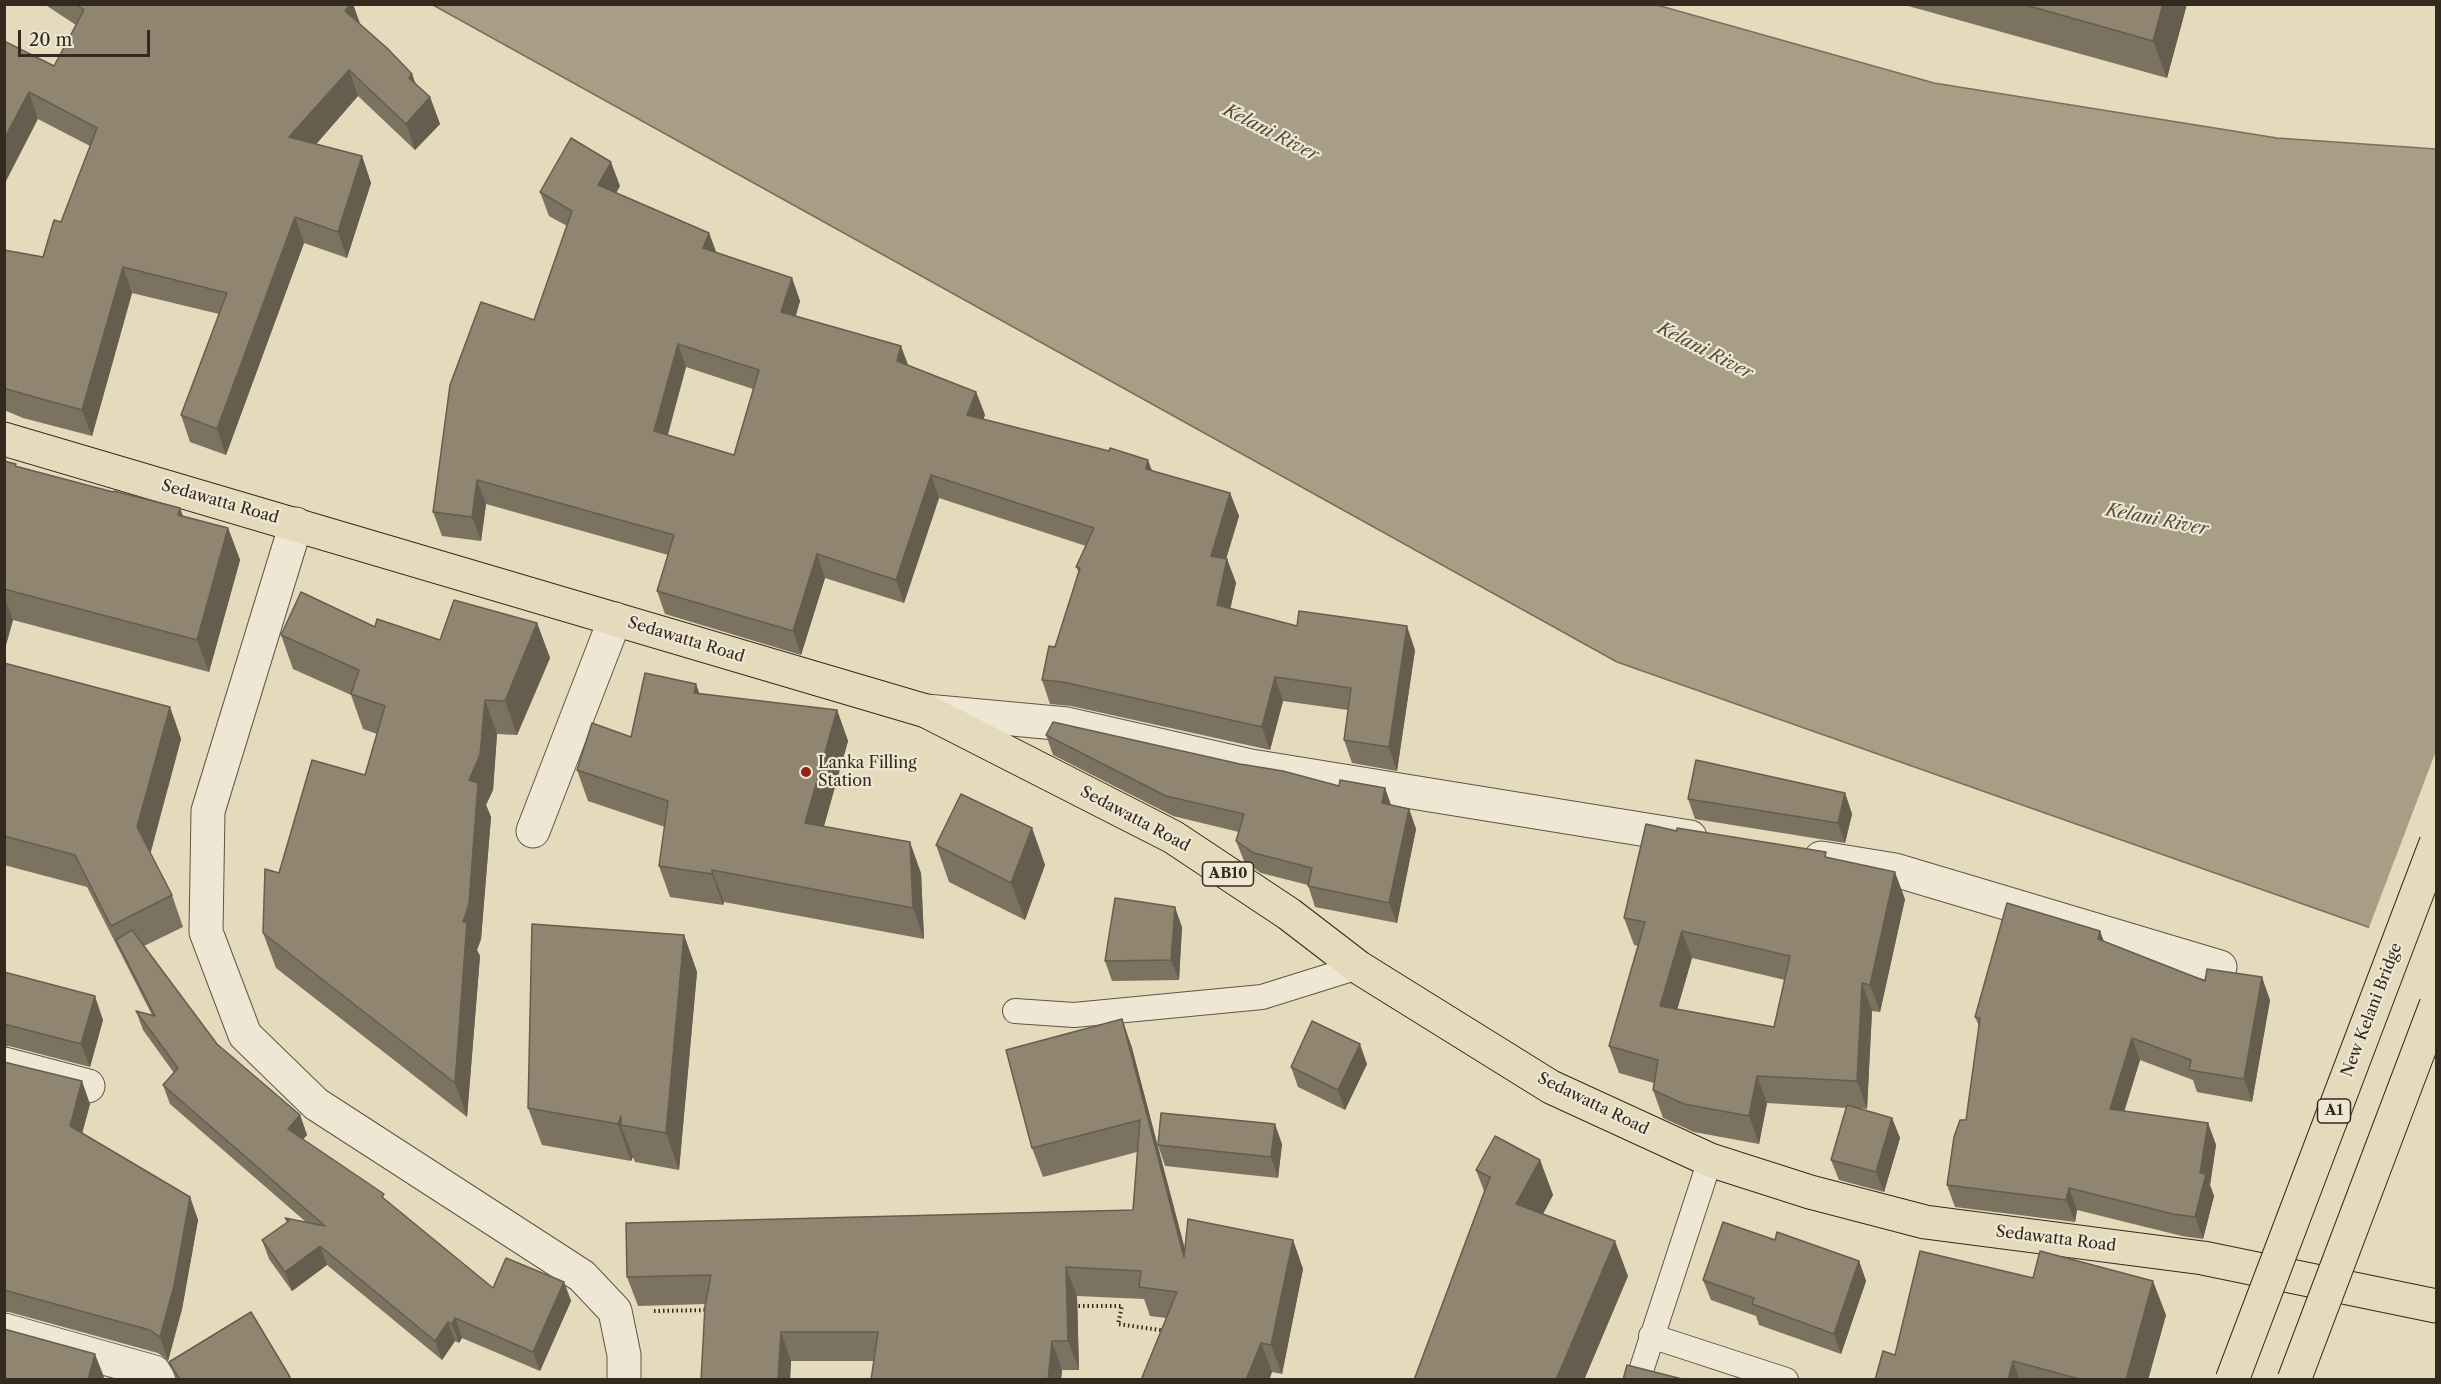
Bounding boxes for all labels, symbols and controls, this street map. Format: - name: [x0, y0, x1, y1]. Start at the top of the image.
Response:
- scale bar: [21, 18, 153, 56]
- text: 20 m: [29, 29, 72, 51]
- water label: Kelani River: [1220, 100, 1322, 166]
- water label: Kelani River: [1654, 318, 1756, 384]
- street label: Sedawatta Road: [159, 476, 281, 528]
- water label: Kelani River: [2104, 499, 2210, 541]
- street label: Sedawatta Road: [625, 613, 747, 667]
- place label: Lanka Filling Station: [818, 753, 917, 791]
- marker: Lanka Filling Station: [799, 765, 813, 779]
- street label: Sedawatta Road: [1077, 782, 1193, 856]
- road number: AB10: [1202, 862, 1254, 886]
- street label: New Kelani Bridge: [2338, 940, 2406, 1080]
- street label: Sedawatta Road: [1534, 1069, 1652, 1139]
- road number: A1: [2318, 1099, 2350, 1123]
- street label: Sedawatta Road: [1995, 1222, 2117, 1256]

